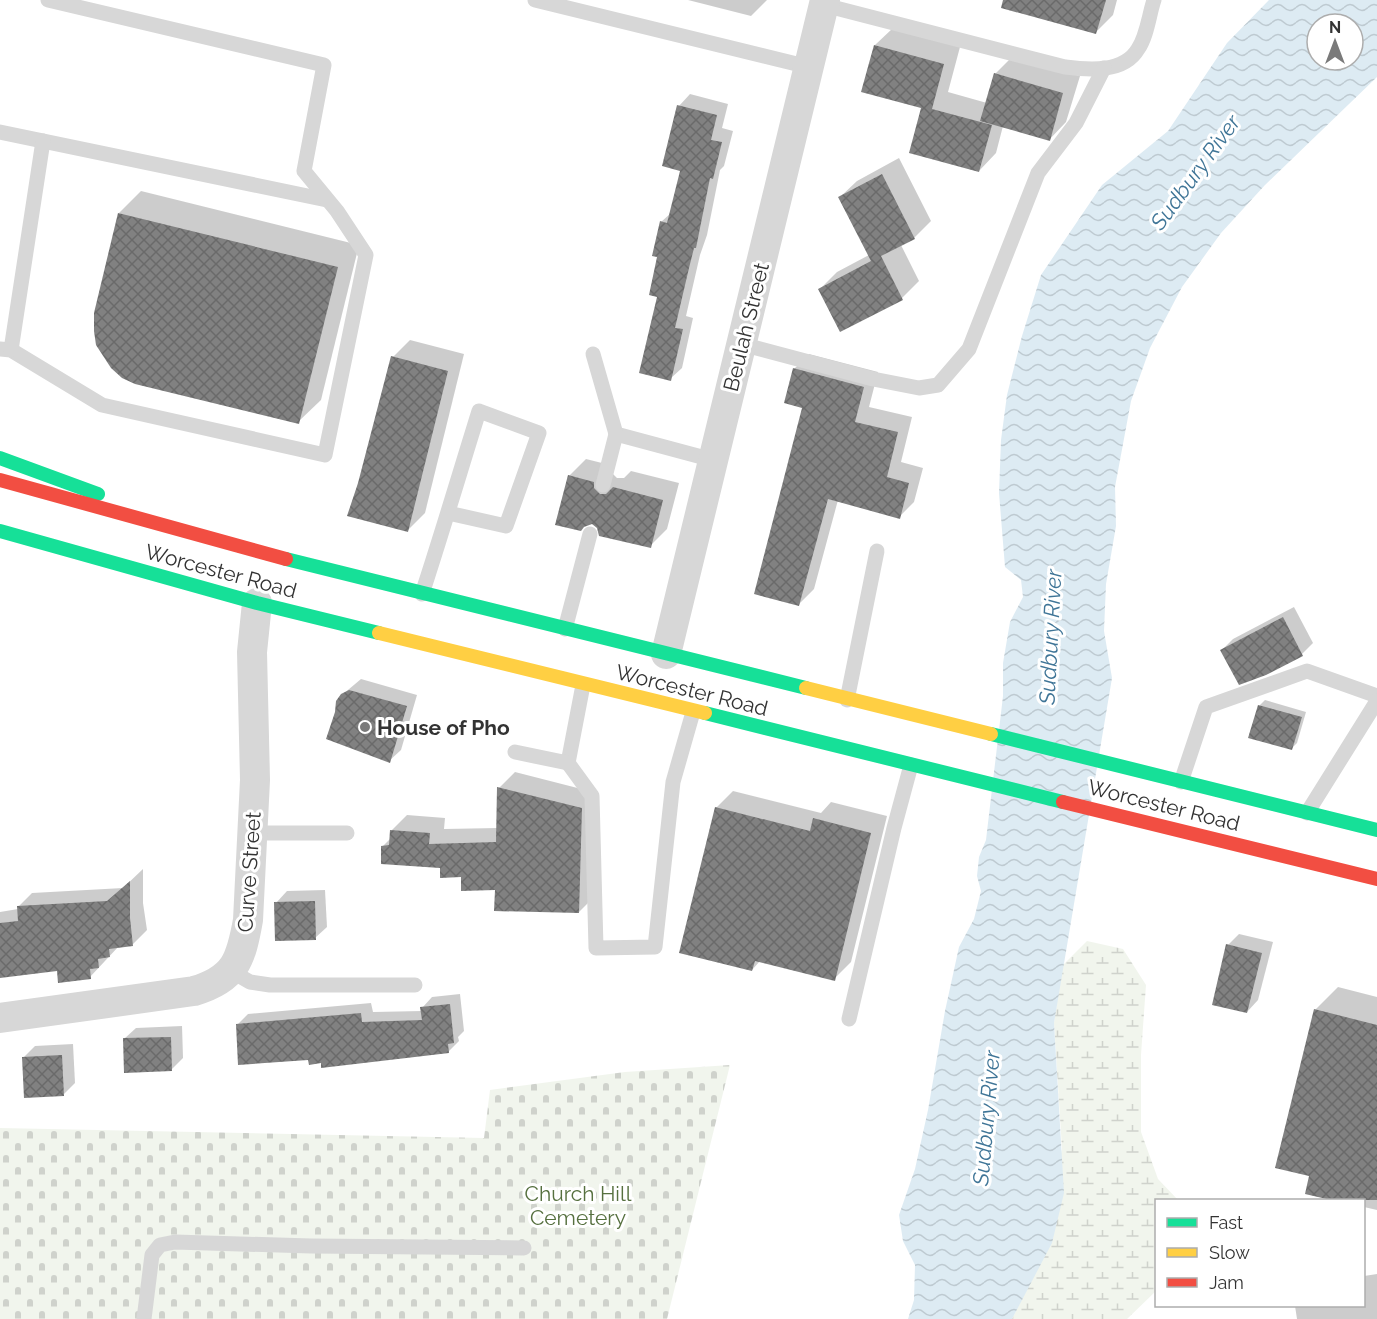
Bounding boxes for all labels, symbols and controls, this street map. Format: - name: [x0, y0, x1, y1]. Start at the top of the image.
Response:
- north arrow: [1305, 12, 1365, 72]
- text: N: [1329, 18, 1341, 37]
- water label: Sudbury River: [1144, 108, 1246, 235]
- street label: Beulah Street: [718, 260, 774, 394]
- street label: Worcester Road: [143, 539, 299, 603]
- water label: Sudbury River: [1033, 567, 1067, 706]
- street label: Worcester Road: [613, 659, 771, 721]
- place label: House of Pho: [377, 715, 510, 740]
- marker: House of Pho: [358, 720, 372, 734]
- street label: Worcester Road: [1085, 774, 1243, 836]
- street label: Curve Street: [232, 811, 266, 933]
- water label: Sudbury River: [967, 1048, 1005, 1188]
- park label: Church Hill Cemetery: [525, 1181, 632, 1230]
- legend: [1155, 1199, 1365, 1307]
- text: Fast: [1209, 1212, 1243, 1233]
- text: Slow: [1209, 1242, 1250, 1263]
- text: Jam: [1209, 1272, 1244, 1293]

